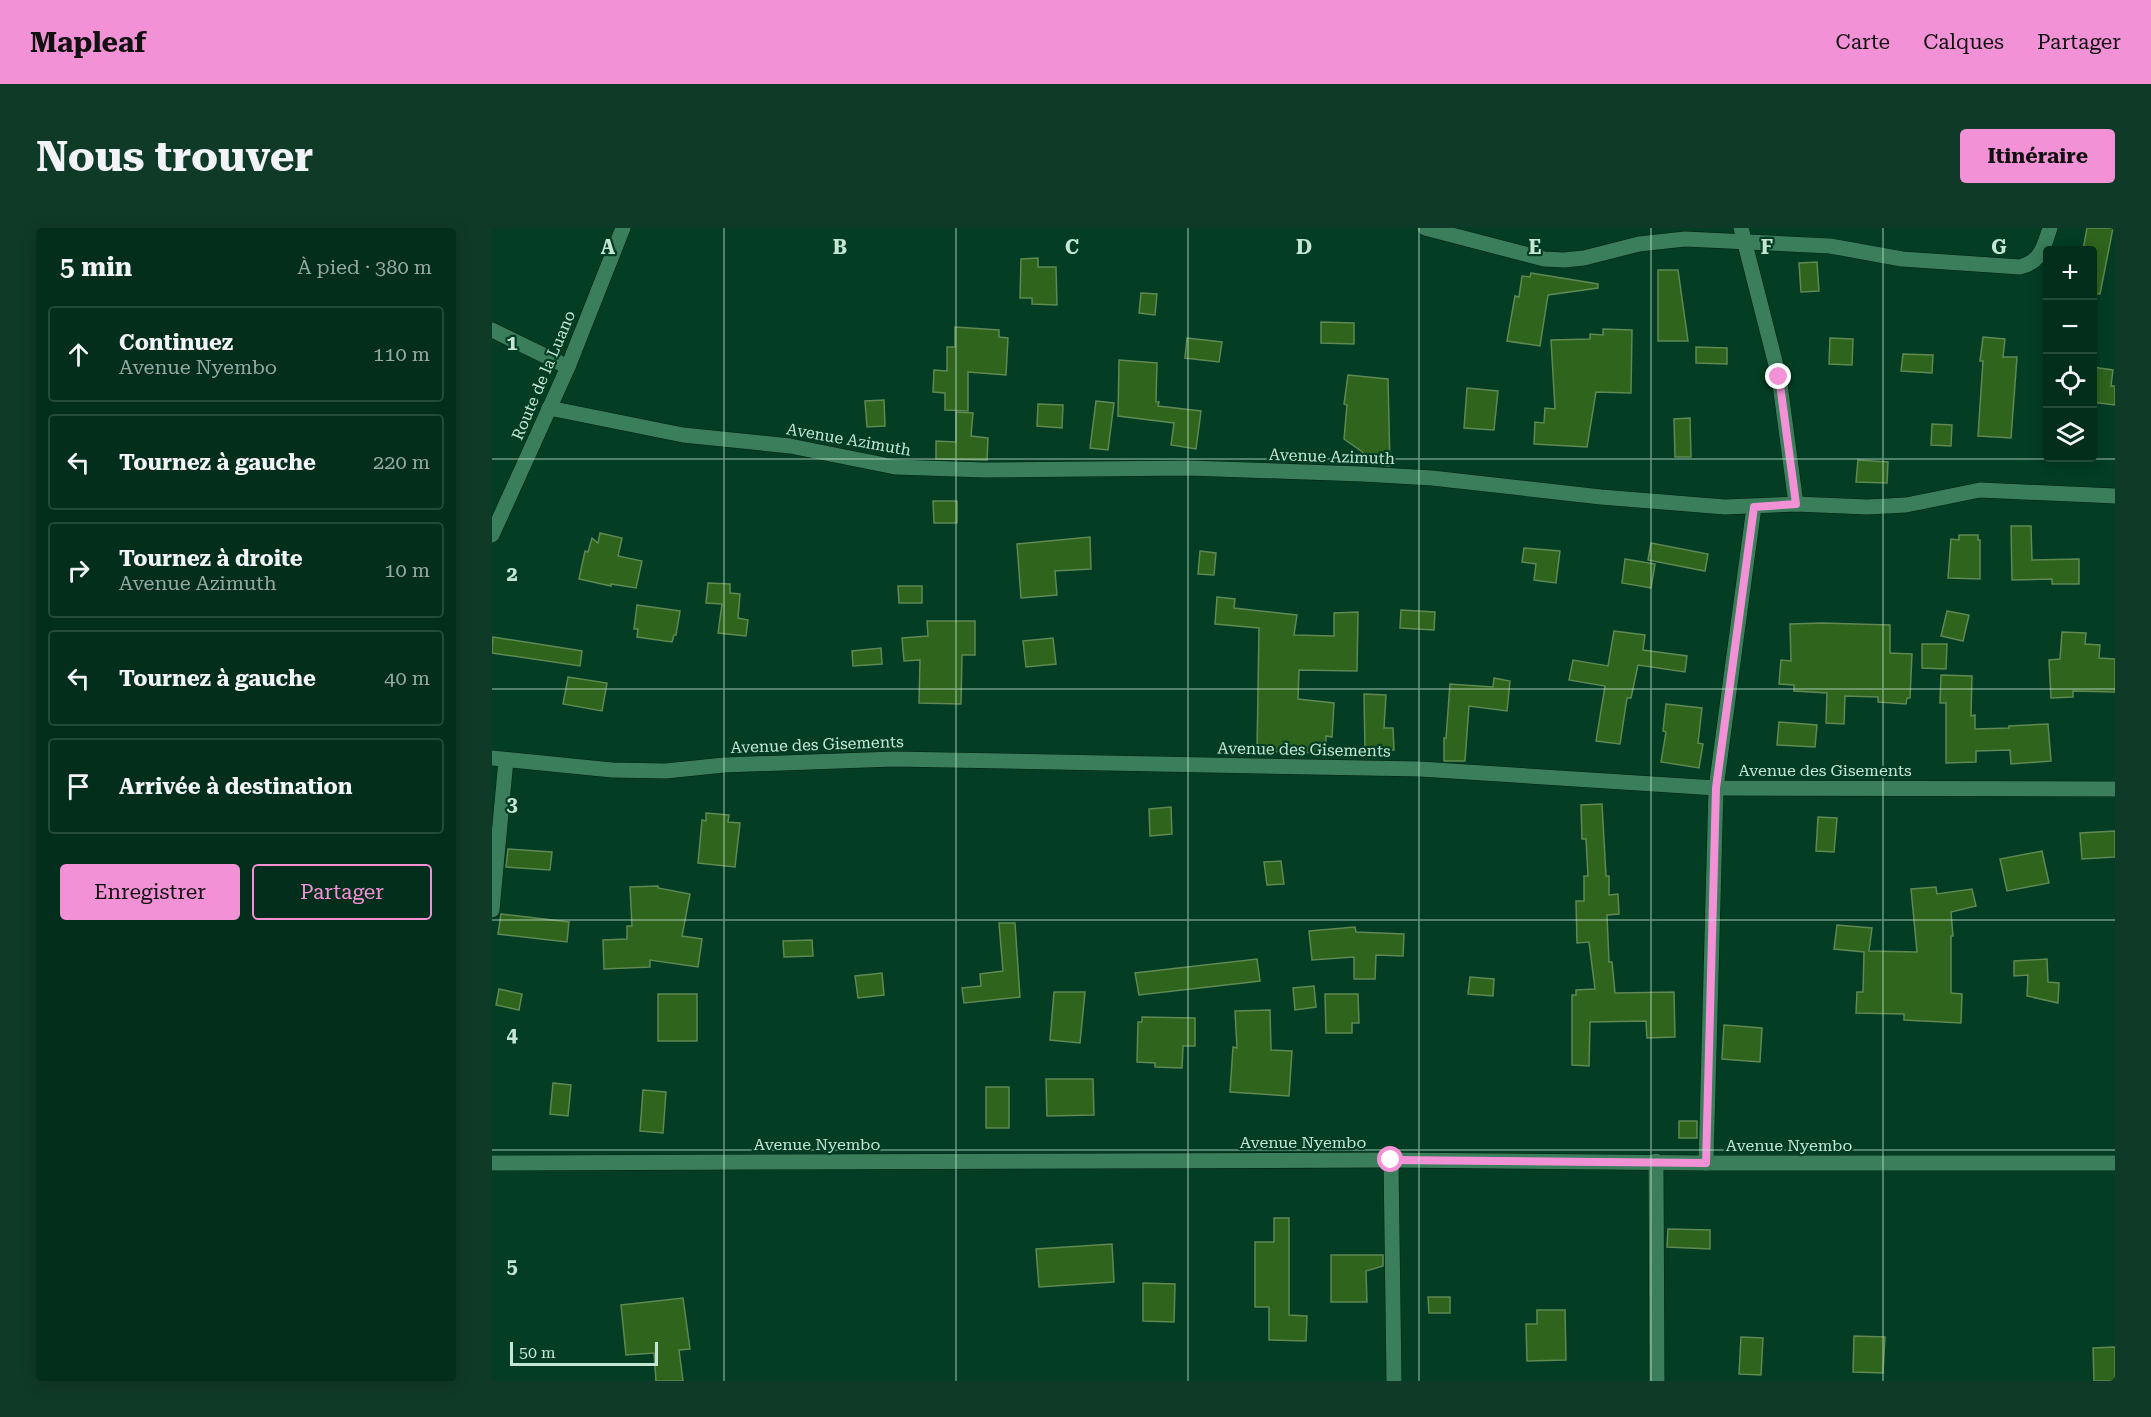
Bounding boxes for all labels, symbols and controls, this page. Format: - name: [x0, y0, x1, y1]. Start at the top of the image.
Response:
- text: Mapleaf: [30, 26, 146, 59]
- text: Carte: [1836, 30, 1890, 54]
- text: Calques: [1923, 30, 2004, 54]
- text: Partager: [2037, 30, 2121, 54]
- button: Itinéraire: [1960, 129, 2115, 183]
- text: Nous trouver: [36, 132, 313, 181]
- text: A: [601, 235, 616, 259]
- text: B: [833, 235, 847, 259]
- text: C: [1065, 235, 1079, 259]
- text: D: [1296, 235, 1312, 259]
- text: E: [1529, 235, 1542, 259]
- text: F: [1761, 235, 1773, 259]
- text: G: [1991, 235, 2007, 259]
- map controls: [2043, 246, 2097, 462]
- button: +: [2043, 246, 2097, 300]
- text: 5 min: [60, 252, 132, 282]
- text: À pied · 380 m: [298, 255, 432, 279]
- button: −: [2043, 300, 2097, 354]
- street label: Route de la Luano: [508, 307, 579, 443]
- text: Continuez: [119, 330, 233, 355]
- text: 1: [506, 331, 518, 355]
- icon: ahead: [62, 338, 95, 371]
- text: 110 m: [373, 342, 430, 366]
- button: locate: [2043, 354, 2097, 408]
- text: Avenue Nyembo: [119, 355, 277, 379]
- route end: [1765, 363, 1791, 389]
- button: layers: [2043, 408, 2097, 462]
- street label: Avenue Azimuth: [785, 419, 913, 460]
- street label: Avenue Azimuth: [1269, 445, 1395, 468]
- icon: left: [62, 446, 95, 479]
- text: Tournez à gauche: [119, 450, 316, 475]
- text: 220 m: [373, 450, 430, 474]
- text: Tournez à droite: [119, 546, 303, 571]
- icon: right: [62, 554, 95, 587]
- text: 10 m: [384, 558, 430, 582]
- text: 2: [506, 562, 518, 586]
- text: Avenue Azimuth: [119, 571, 277, 595]
- icon: left: [62, 662, 95, 695]
- text: Tournez à gauche: [119, 666, 316, 691]
- text: 40 m: [384, 666, 430, 690]
- street label: Avenue des Gisements: [730, 732, 904, 757]
- street label: Avenue des Gisements: [1217, 738, 1391, 761]
- street label: Avenue des Gisements: [1738, 761, 1912, 780]
- icon: arrive: [62, 770, 95, 803]
- text: Arrivée à destination: [119, 774, 353, 799]
- text: 3: [506, 792, 518, 816]
- button: Enregistrer: [60, 864, 240, 920]
- button: Partager: [252, 864, 432, 920]
- text: 4: [506, 1023, 518, 1047]
- street label: Avenue Nyembo: [1240, 1133, 1366, 1152]
- street label: Avenue Nyembo: [754, 1135, 880, 1154]
- street label: Avenue Nyembo: [1726, 1136, 1852, 1155]
- route start: [1377, 1146, 1403, 1172]
- text: 5: [506, 1254, 518, 1278]
- scale bar: [510, 1339, 658, 1366]
- text: 50 m: [519, 1343, 556, 1362]

